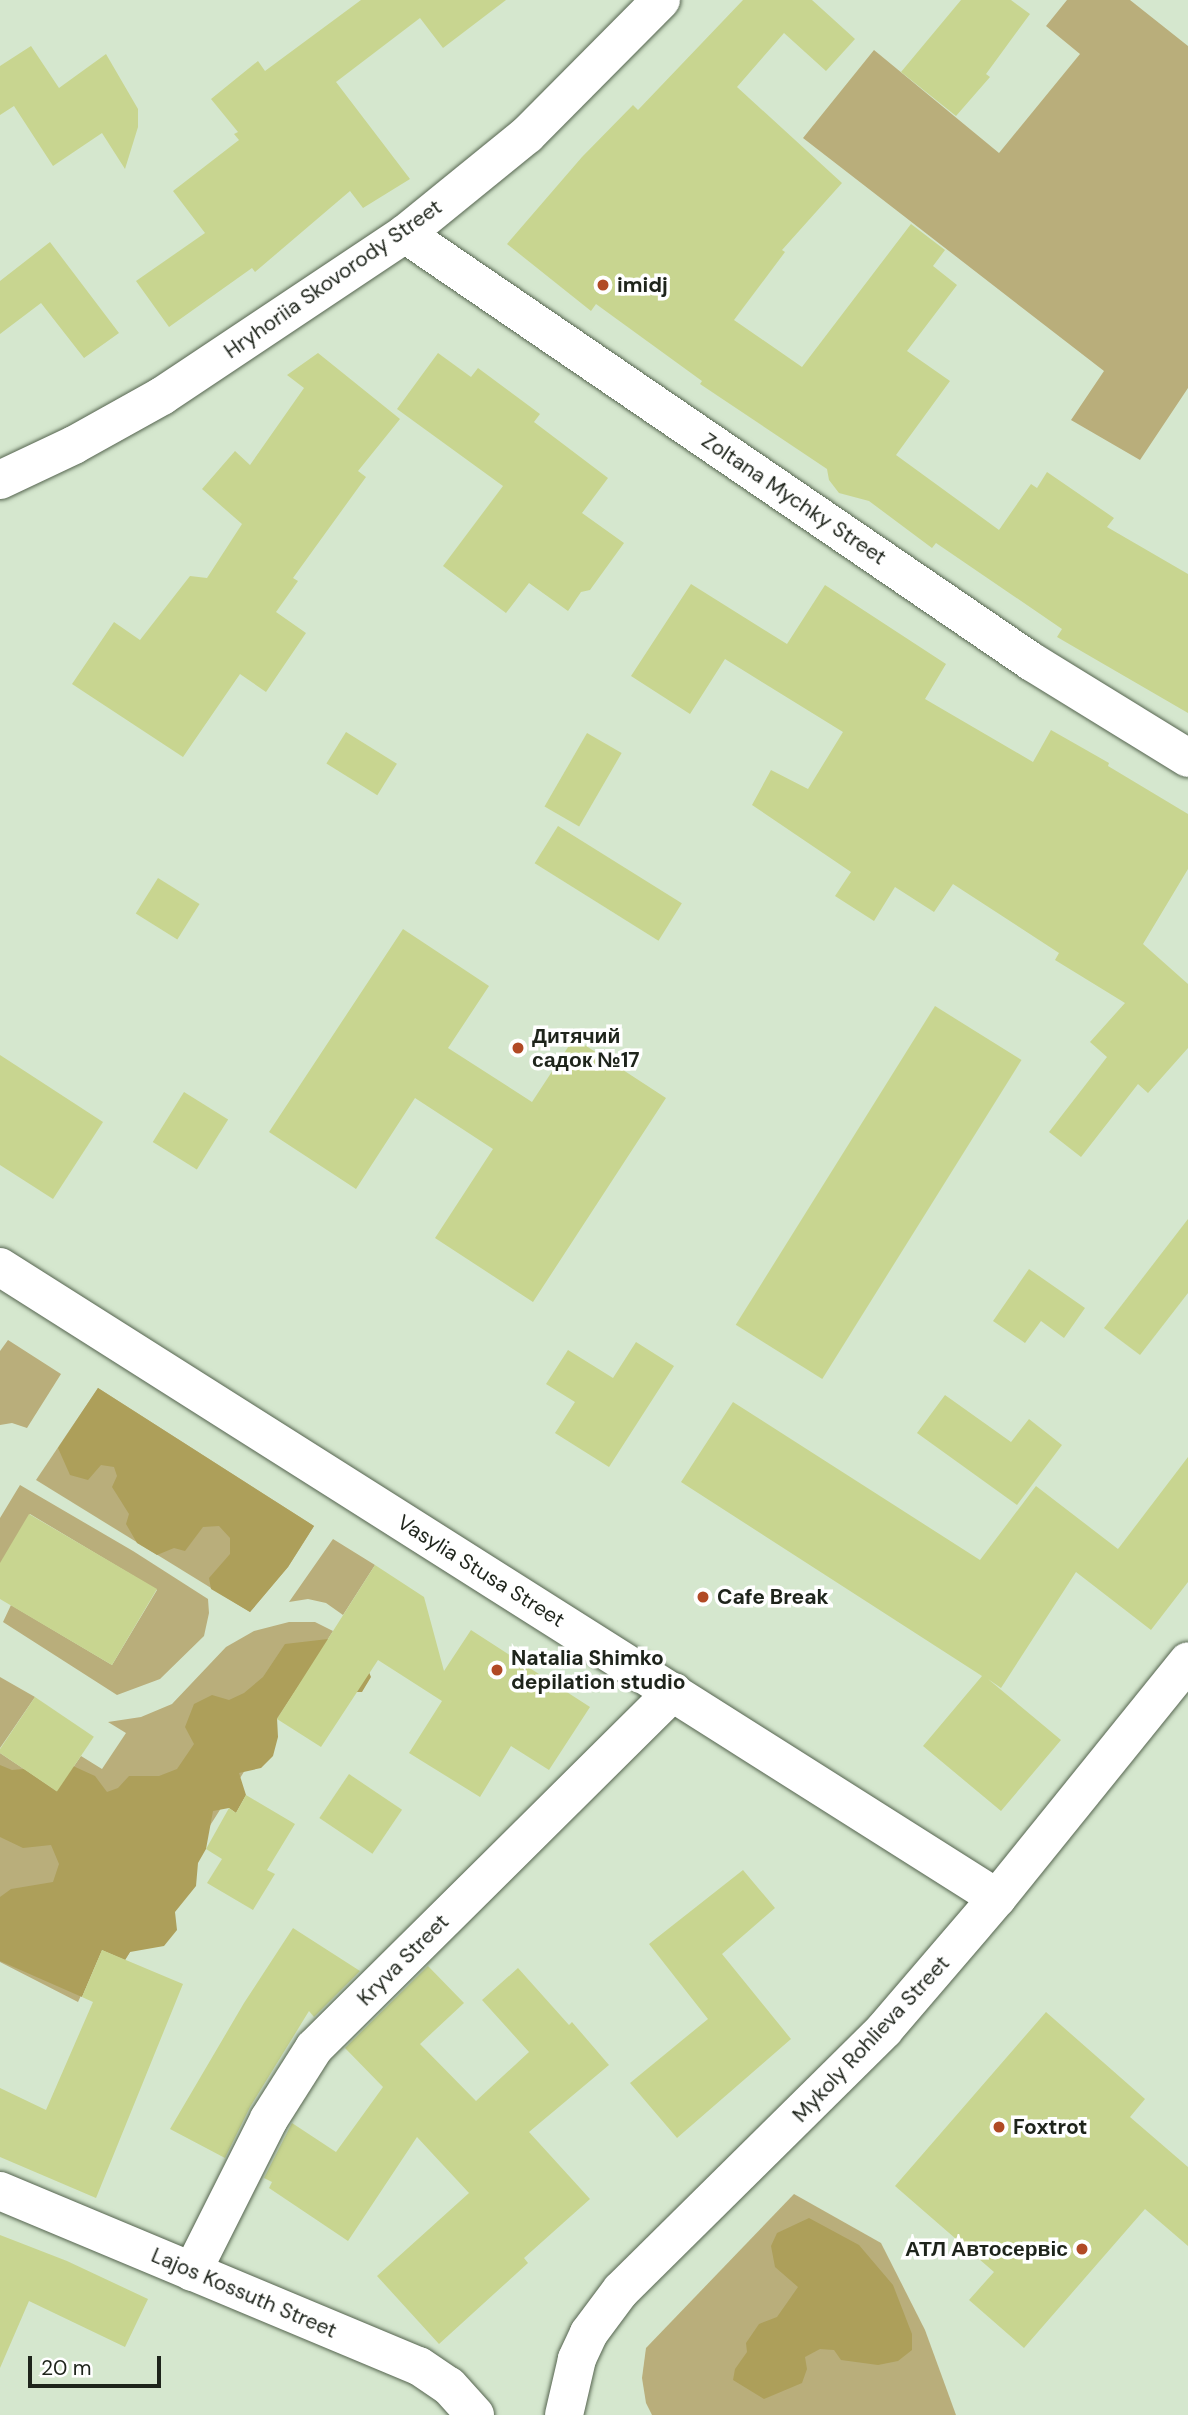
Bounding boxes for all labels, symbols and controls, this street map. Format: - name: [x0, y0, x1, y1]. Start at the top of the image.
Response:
- street label: Hryhoriia Skovorody Street: [219, 194, 447, 364]
- place label: imidj: [617, 272, 668, 298]
- marker: imidj: [595, 277, 611, 293]
- street label: Zoltana Mychky Street: [697, 428, 891, 570]
- place label: Дитячий садок №17: [532, 1023, 640, 1073]
- marker: Дитячий садок №17: [510, 1040, 526, 1056]
- street label: Vasylia Stusa Street: [393, 1509, 569, 1633]
- place label: Cafe Break: [717, 1584, 829, 1610]
- marker: Cafe Break: [695, 1589, 711, 1605]
- place label: Natalia Shimko depilation studio: [511, 1645, 685, 1695]
- marker: Natalia Shimko depilation studio: [489, 1662, 505, 1678]
- street label: Kryva Street: [352, 1909, 454, 2011]
- street label: Mykoly Rohlieva Street: [787, 1951, 955, 2127]
- place label: Foxtrot: [1013, 2114, 1087, 2140]
- marker: Foxtrot: [991, 2119, 1007, 2135]
- place label: АТЛ Автосервіс: [905, 2236, 1068, 2262]
- marker: АТЛ Автосервіс: [1074, 2241, 1090, 2257]
- street label: Lajos Kossuth Street: [148, 2243, 340, 2343]
- scale bar: [32, 2342, 164, 2386]
- text: 20 m: [41, 2354, 92, 2382]

